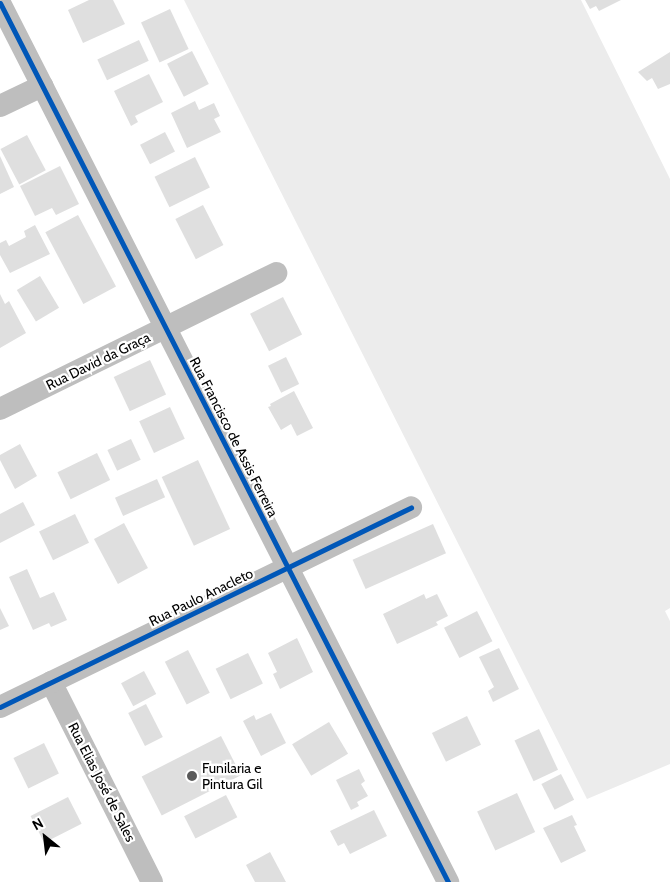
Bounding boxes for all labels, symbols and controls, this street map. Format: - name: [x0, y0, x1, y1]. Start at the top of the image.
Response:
- street label: Rua David da Graça: [43, 328, 153, 394]
- street label: Rua Francisco de Assis Ferreira: [186, 354, 282, 520]
- street label: Rua Paulo Anacleto: [146, 565, 256, 629]
- street label: Rua Elias José de Sales: [65, 720, 139, 844]
- place label: Funilaria e Pintura Gil: [202, 760, 262, 792]
- marker: Funilaria e Pintura Gil: [186, 770, 198, 782]
- north arrow: [20, 812, 70, 862]
- text: N: [29, 814, 46, 834]

